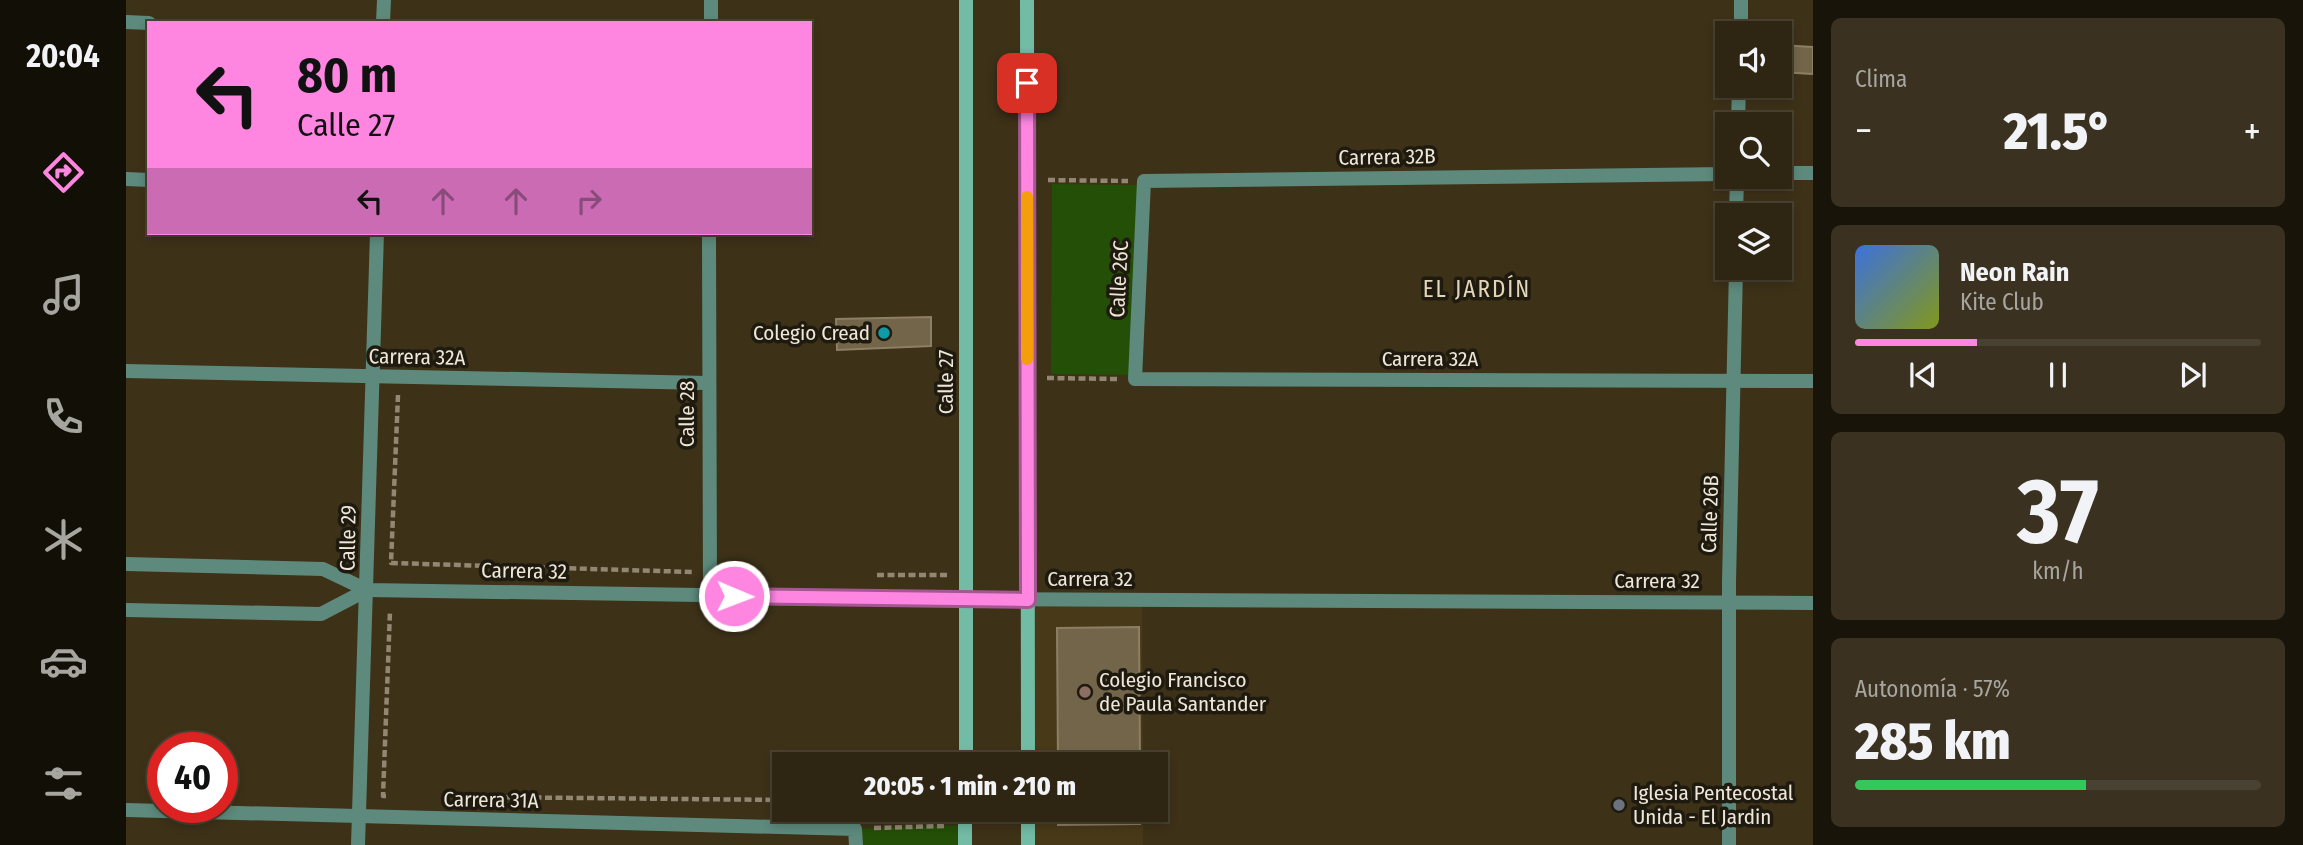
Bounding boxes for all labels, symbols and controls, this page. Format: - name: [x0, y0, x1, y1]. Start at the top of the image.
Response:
- map controls: [1715, 21, 1792, 280]
- button: sound: [1715, 21, 1792, 98]
- text: 20:04: [26, 37, 100, 75]
- text: 80 m: [297, 46, 397, 105]
- icon: left: [182, 49, 273, 140]
- pin: [997, 53, 1057, 113]
- icon: arrive: [1008, 64, 1046, 102]
- text: Clima: [1855, 65, 1907, 93]
- text: 21.5°: [2004, 100, 2112, 163]
- text: Calle 27: [297, 106, 395, 144]
- text: −: [1855, 108, 1872, 154]
- text: +: [2244, 108, 2261, 154]
- button: search: [1715, 112, 1792, 189]
- street label: Carrera 32B: [1338, 143, 1436, 171]
- icon: directions: [39, 148, 88, 197]
- icon: left: [351, 182, 389, 220]
- icon: ahead: [424, 182, 462, 220]
- icon: ahead: [497, 182, 535, 220]
- icon: right: [570, 182, 608, 220]
- button: layers: [1715, 203, 1792, 280]
- street label: Calle 26C: [1104, 239, 1134, 318]
- text: Neon Rain: [1960, 257, 2069, 288]
- icon: music: [39, 270, 88, 319]
- district label: EL JARDÍN: [1423, 274, 1531, 303]
- text: Kite Club: [1960, 288, 2044, 316]
- place label: Colegio Cread: [753, 320, 870, 346]
- marker: Colegio Cread: [876, 325, 892, 341]
- street label: Carrera 32A: [368, 343, 466, 371]
- street label: Carrera 32A: [1382, 346, 1478, 372]
- street label: Calle 27: [933, 350, 959, 414]
- icon: previous: [1904, 356, 1942, 394]
- icon: pause: [2039, 356, 2077, 394]
- icon: next: [2174, 356, 2212, 394]
- street label: Calle 28: [674, 381, 700, 447]
- icon: phone: [39, 392, 88, 441]
- text: 37: [2017, 457, 2099, 566]
- street label: Calle 26B: [1696, 475, 1724, 553]
- street label: Calle 29: [334, 505, 362, 571]
- icon: climate: [39, 515, 88, 564]
- street label: Carrera 32: [481, 557, 567, 585]
- text: km/h: [2032, 557, 2084, 585]
- position arrow: [697, 559, 771, 633]
- street label: Carrera 32: [1047, 566, 1133, 592]
- street label: Carrera 32: [1614, 568, 1700, 594]
- icon: car: [39, 637, 88, 686]
- place label: Colegio Francisco de Paula Santander: [1099, 667, 1267, 717]
- text: Autonomía · 57%: [1855, 675, 2010, 703]
- marker: Colegio Francisco de Paula Santander: [1077, 684, 1093, 700]
- text: 285 km: [1855, 710, 2011, 773]
- speed limit sign: 40: [147, 732, 238, 823]
- icon: filters: [39, 759, 88, 808]
- text: 20:05 · 1 min · 210 m: [864, 771, 1076, 802]
- place label: Iglesia Pentecostal Unida - El Jardin: [1633, 780, 1794, 830]
- street label: Carrera 31A: [443, 786, 539, 814]
- marker: Iglesia Pentecostal Unida - El Jardin: [1611, 797, 1627, 813]

